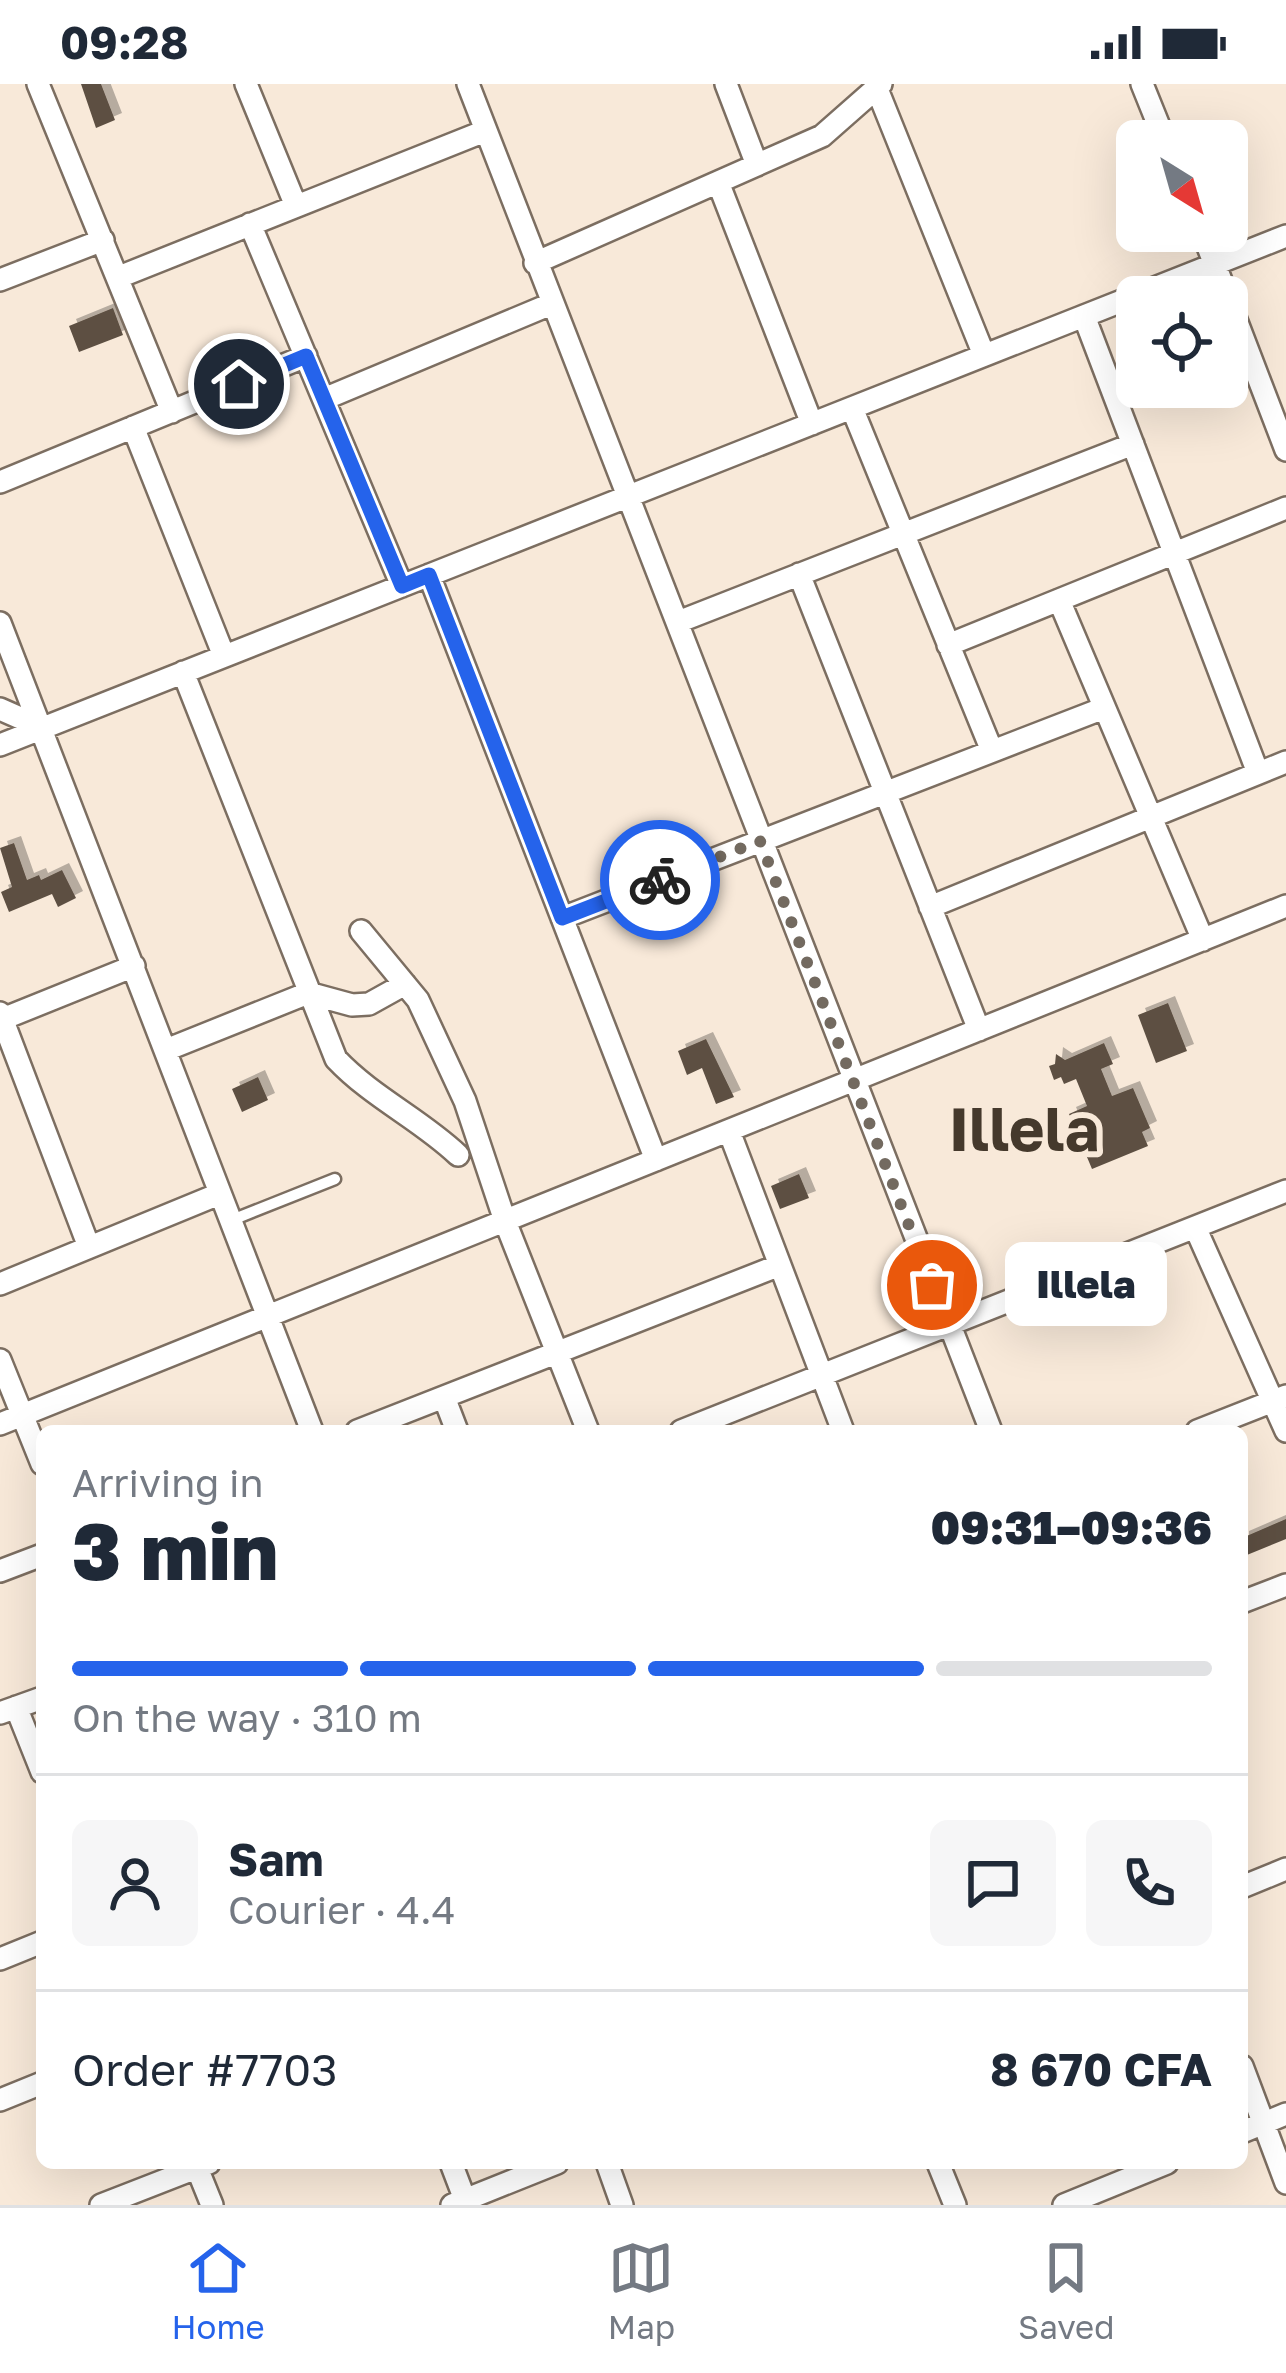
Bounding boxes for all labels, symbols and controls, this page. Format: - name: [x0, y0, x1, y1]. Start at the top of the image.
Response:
- text: 09:28: [60, 15, 188, 69]
- north arrow: [1116, 120, 1248, 252]
- map controls: [1116, 120, 1248, 408]
- button: locate: [1116, 276, 1248, 408]
- pin: [188, 333, 290, 435]
- icon: home: [206, 351, 272, 417]
- courier: [600, 820, 720, 940]
- icon: bike: [627, 847, 693, 913]
- district label: Illela: [949, 1092, 1099, 1164]
- pin: [881, 1234, 983, 1336]
- callout: Illela: [1004, 1243, 1166, 1327]
- icon: bag: [899, 1252, 965, 1318]
- text: Illela: [1036, 1260, 1136, 1307]
- text: Arriving in: [72, 1459, 263, 1506]
- text: 09:31–09:36: [931, 1500, 1212, 1554]
- text: 3 min: [72, 1504, 278, 1597]
- text: On the way · 310 m: [72, 1694, 422, 1741]
- button: person: [72, 1820, 198, 1946]
- button: chat: [930, 1820, 1056, 1946]
- button: phone: [1086, 1820, 1212, 1946]
- text: Sam: [228, 1832, 324, 1886]
- text: Courier · 4.4: [228, 1886, 456, 1933]
- text: Order #7703: [72, 2042, 338, 2096]
- text: 8 670 CFA: [990, 2042, 1212, 2096]
- tab: Home: [172, 2235, 265, 2346]
- tab: Map: [608, 2235, 675, 2346]
- tab: Saved: [1018, 2235, 1114, 2346]

